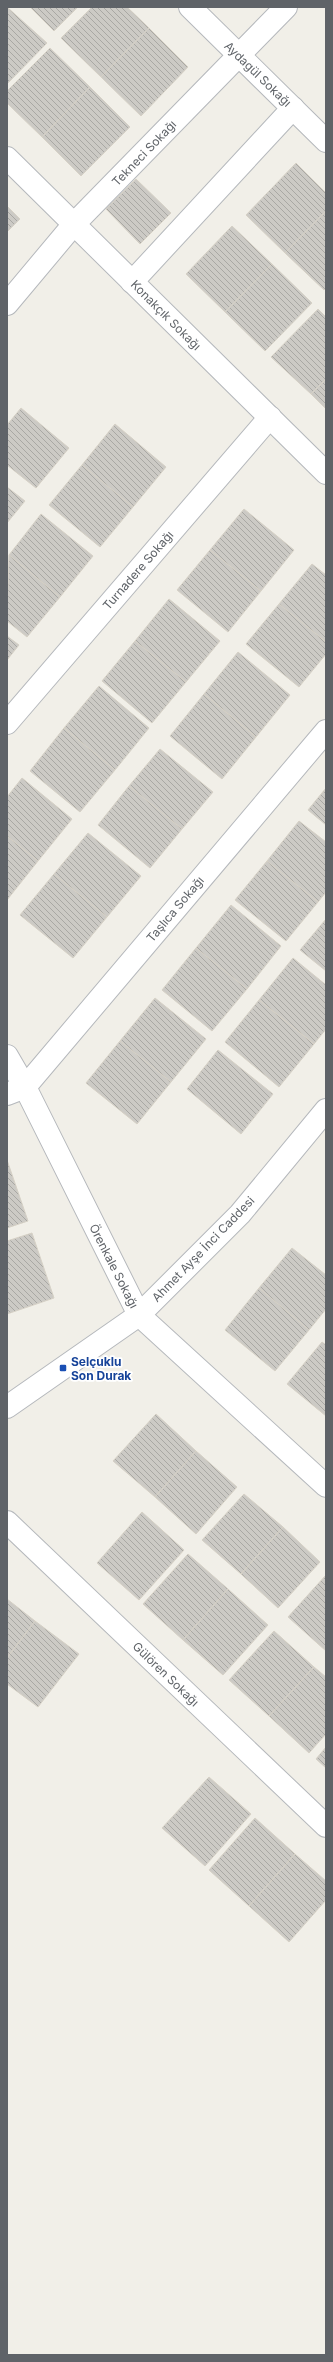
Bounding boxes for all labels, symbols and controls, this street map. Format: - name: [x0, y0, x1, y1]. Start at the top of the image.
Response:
- street label: Aydagül Sokağı: [221, 38, 295, 110]
- street label: Tekneci Sokağı: [109, 117, 179, 189]
- street label: Konakçık Sokağı: [128, 277, 204, 353]
- street label: Turnadere Sokağı: [100, 527, 176, 613]
- street label: Taşlıca Sokağı: [143, 873, 207, 945]
- street label: Ahmet Ayşe İnci Caddesi: [149, 1193, 257, 1305]
- street label: Örenkale Sokağı: [86, 1221, 142, 1311]
- place label: Selçuklu Son Durak: [71, 1354, 131, 1383]
- marker: Selçuklu Son Durak: [58, 1363, 68, 1373]
- street label: Gülören Sokağı: [130, 1639, 202, 1709]

